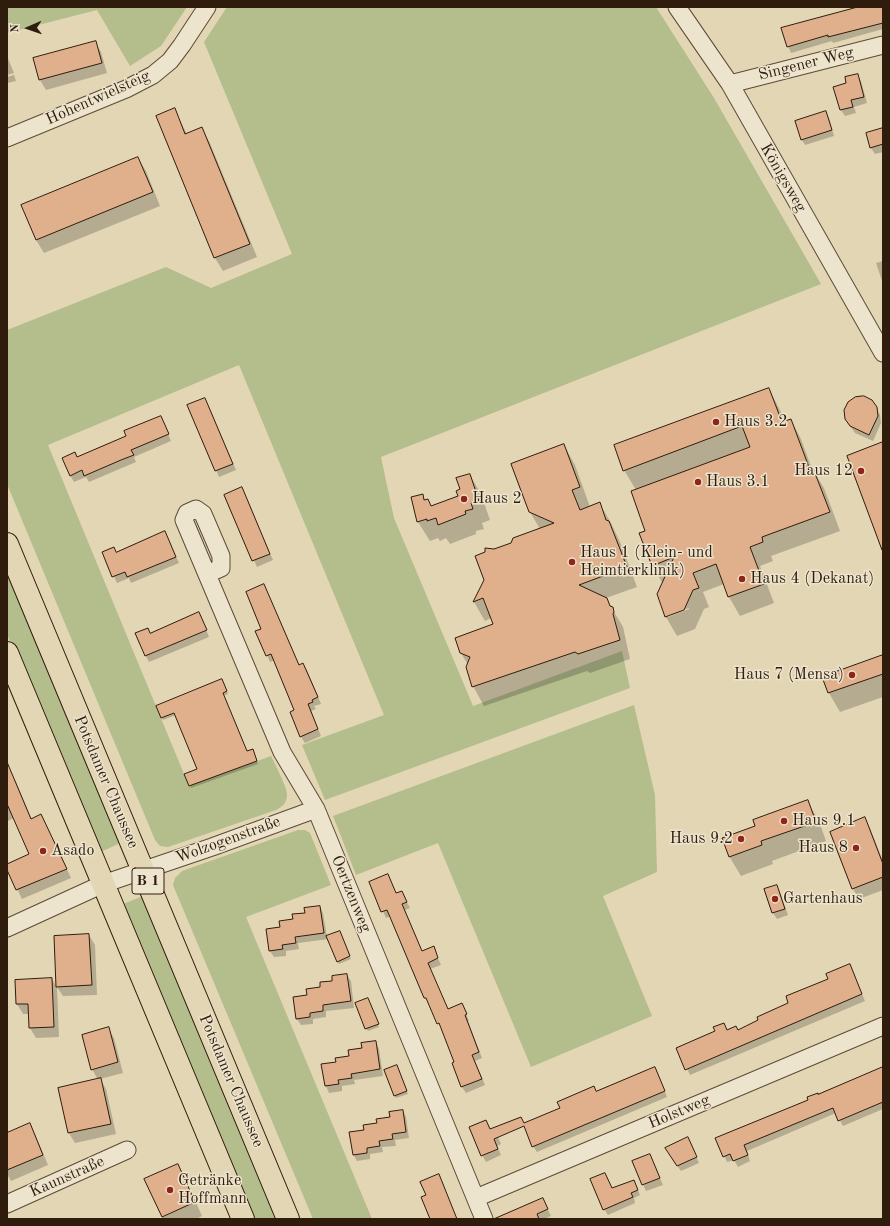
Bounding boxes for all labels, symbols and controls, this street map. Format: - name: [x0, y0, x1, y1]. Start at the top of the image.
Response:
- north arrow: [8, 8, 48, 48]
- text: N: [10, 24, 21, 33]
- street label: Singener Weg: [756, 43, 856, 85]
- street label: Hohentwielsteig: [43, 66, 153, 130]
- street label: Königsweg: [756, 140, 810, 216]
- place label: Haus 3.2: [724, 412, 788, 432]
- marker: Haus 3.2: [711, 417, 721, 427]
- place label: Haus 12: [794, 461, 853, 481]
- marker: Haus 12: [856, 466, 866, 476]
- place label: Haus 3.1: [706, 472, 770, 492]
- marker: Haus 3.1: [693, 477, 703, 487]
- place label: Haus 2: [472, 489, 522, 509]
- marker: Haus 2: [459, 494, 469, 504]
- place label: Haus 1 (Klein- und Heimtierklinik): [580, 543, 713, 581]
- marker: Haus 1 (Klein- und Heimtierklinik): [567, 557, 577, 567]
- place label: Haus 4 (Dekanat): [750, 569, 874, 589]
- marker: Haus 4 (Dekanat): [737, 574, 747, 584]
- place label: Haus 7 (Mensa): [734, 665, 844, 685]
- marker: Haus 7 (Mensa): [847, 670, 857, 680]
- street label: Potsdamer Chaussee: [69, 713, 143, 851]
- place label: Haus 9.1: [792, 811, 856, 831]
- street label: Wolzogenstraße: [173, 812, 283, 868]
- marker: Haus 9.1: [779, 816, 789, 826]
- place label: Haus 9.2: [669, 829, 733, 849]
- marker: Haus 9.2: [736, 834, 746, 844]
- place label: Haus 8: [798, 838, 848, 858]
- place label: Asado: [51, 841, 94, 861]
- marker: Haus 8: [851, 843, 861, 853]
- marker: Asado: [38, 846, 48, 856]
- street label: Oertzenweg: [327, 853, 375, 935]
- road number: B 1: [132, 868, 164, 894]
- place label: Gartenhaus: [783, 889, 863, 909]
- marker: Gartenhaus: [770, 894, 780, 904]
- street label: Potsdamer Chaussee: [194, 1012, 268, 1150]
- street label: Holstweg: [645, 1090, 713, 1134]
- street label: Kaunstraße: [27, 1152, 107, 1202]
- place label: Getränke Hoffmann: [178, 1171, 247, 1209]
- marker: Getränke Hoffmann: [165, 1185, 175, 1195]

